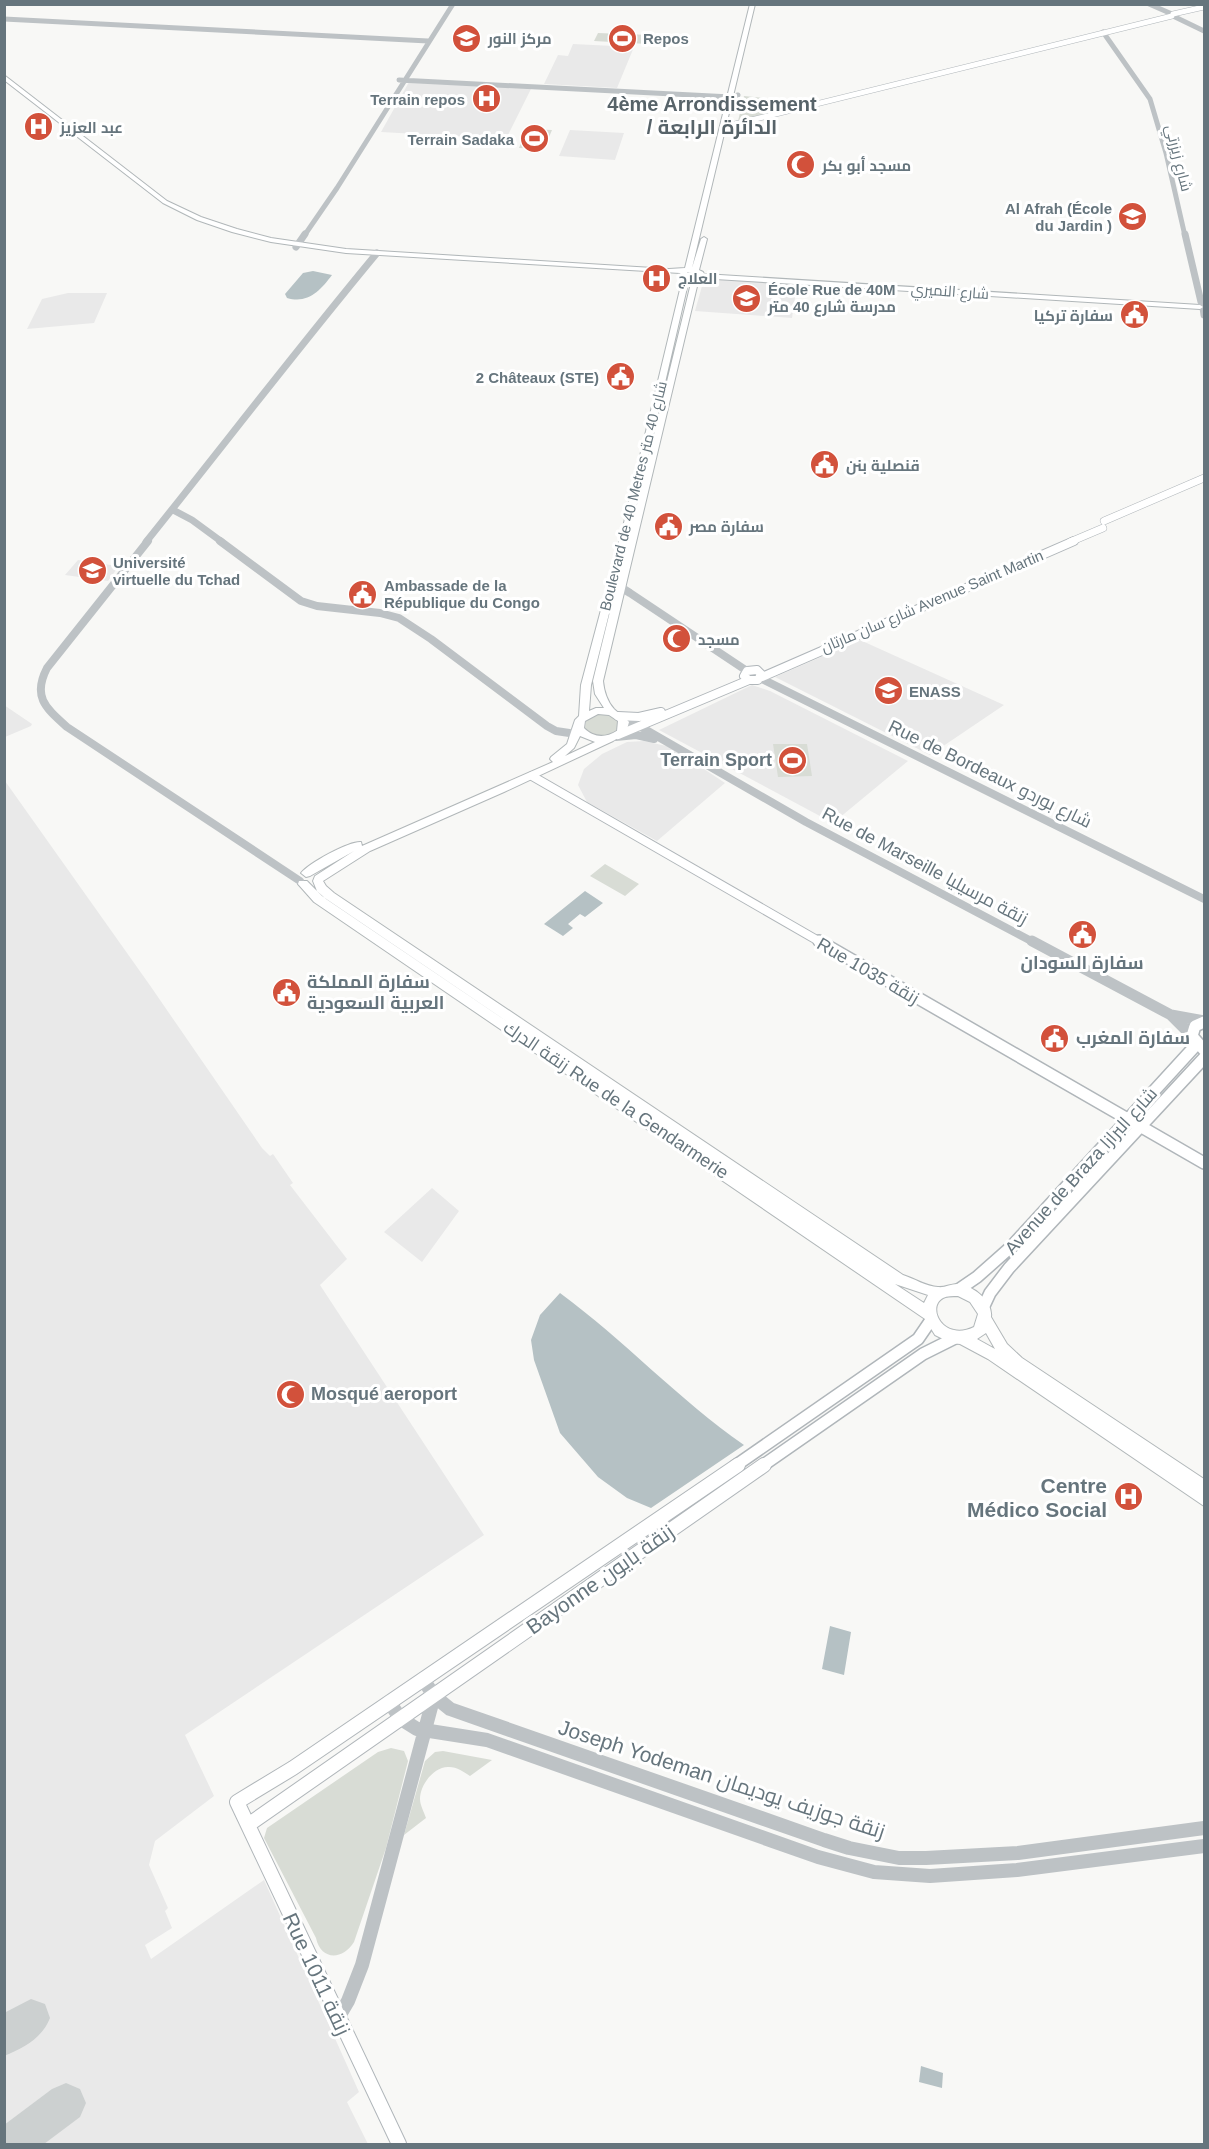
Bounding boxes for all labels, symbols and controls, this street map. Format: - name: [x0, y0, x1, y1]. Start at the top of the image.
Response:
- school or university icon: مركز النور: [451, 22, 483, 54]
- sports icon: Repos: [606, 22, 638, 54]
- place label: مركز النور: [487, 30, 552, 48]
- place label: Repos: [643, 30, 689, 47]
- hospital icon: Terrain repos: [470, 83, 502, 115]
- place label: Terrain repos: [370, 91, 465, 108]
- district label: 4ème Arrondissement / الدائرة الرابعة: [607, 93, 817, 139]
- hospital icon: عبد العزيز: [23, 111, 55, 143]
- place label: عبد العزيز: [59, 119, 123, 137]
- sports icon: Terrain Sadaka: [519, 123, 551, 155]
- street label: شارع زيزرتي: [1159, 123, 1195, 194]
- place label: Terrain Sadaka: [408, 131, 515, 148]
- mosque icon: مسجد أبو بكر: [785, 149, 817, 181]
- place label: مسجد أبو بكر: [821, 156, 911, 175]
- place label: Al Afrah (École du Jardin ): [1005, 200, 1112, 234]
- school or university icon: Al Afrah (École du Jardin ): [1117, 201, 1149, 233]
- hospital icon: العلاج: [641, 262, 673, 294]
- place label: العلاج: [678, 270, 717, 289]
- street label: شارع النميري: [910, 280, 990, 306]
- place label: École Rue de 40M مدرسة شارع 40 متر: [767, 281, 896, 317]
- school or university icon: École Rue de 40M مدرسة شارع 40 متر: [731, 282, 763, 314]
- public building icon: سفارة تركيا: [1118, 299, 1150, 331]
- place label: سفارة تركيا: [1034, 307, 1113, 325]
- public building icon: 2 Châteaux (STE): [604, 361, 636, 393]
- place label: 2 Châteaux (STE): [476, 369, 599, 386]
- street label: Boulevard de 40 Metres شارع 40 متر: [596, 379, 673, 613]
- public building icon: قنصلية بنن: [809, 449, 841, 481]
- place label: قنصلية بنن: [846, 457, 920, 475]
- public building icon: سفارة مصر: [652, 510, 684, 542]
- place label: سفارة مصر: [688, 518, 764, 536]
- street label: شارع سان مارتان Avenue Saint Martin: [818, 546, 1047, 658]
- place label: Université virtuelle du Tchad: [113, 554, 240, 588]
- school or university icon: Université virtuelle du Tchad: [76, 555, 108, 587]
- place label: Ambassade de la République du Congo: [384, 577, 540, 611]
- public building icon: Ambassade de la République du Congo: [347, 578, 379, 610]
- mosque icon: مسجد: [661, 623, 693, 655]
- place label: مسجد: [698, 631, 740, 648]
- school or university icon: ENASS: [872, 675, 904, 707]
- place label: ENASS: [909, 683, 961, 700]
- street label: Rue de Bordeaux شارع بوردو: [884, 716, 1095, 834]
- sports icon: Terrain Sport: [777, 744, 809, 776]
- place label: Terrain Sport: [660, 750, 772, 770]
- street label: Rue de Marseille زنقة مرسيليا: [818, 803, 1031, 930]
- public building icon: سفارة السودان: [1066, 918, 1098, 950]
- street label: Rue 1035 زنقة: [813, 934, 923, 1009]
- place label: سفارة السودان: [1020, 953, 1144, 974]
- place label: سفارة المملكة العربية السعودية: [307, 972, 444, 1014]
- public building icon: سفارة المملكة العربية السعودية: [270, 976, 302, 1008]
- street label: زنقة الدرك Rue de la Gendarmerie: [499, 1017, 732, 1184]
- public building icon: سفارة المغرب: [1039, 1022, 1071, 1054]
- place label: سفارة المغرب: [1076, 1028, 1190, 1049]
- street label: Avenue de Braza شارع البرازا: [1001, 1083, 1163, 1260]
- mosque icon: Mosqué aeroport: [274, 1378, 306, 1410]
- place label: Mosqué aeroport: [311, 1384, 457, 1404]
- place label: Centre Médico Social: [967, 1474, 1107, 1521]
- hospital icon: Centre Médico Social: [1112, 1481, 1144, 1513]
- street label: Bayonne زنقة بايون: [522, 1519, 679, 1640]
- street label: Joseph Yodeman زنقة جوزيف يوديمان: [555, 1715, 888, 1845]
- street label: Rue 1011 زنقة: [278, 1909, 355, 2039]

